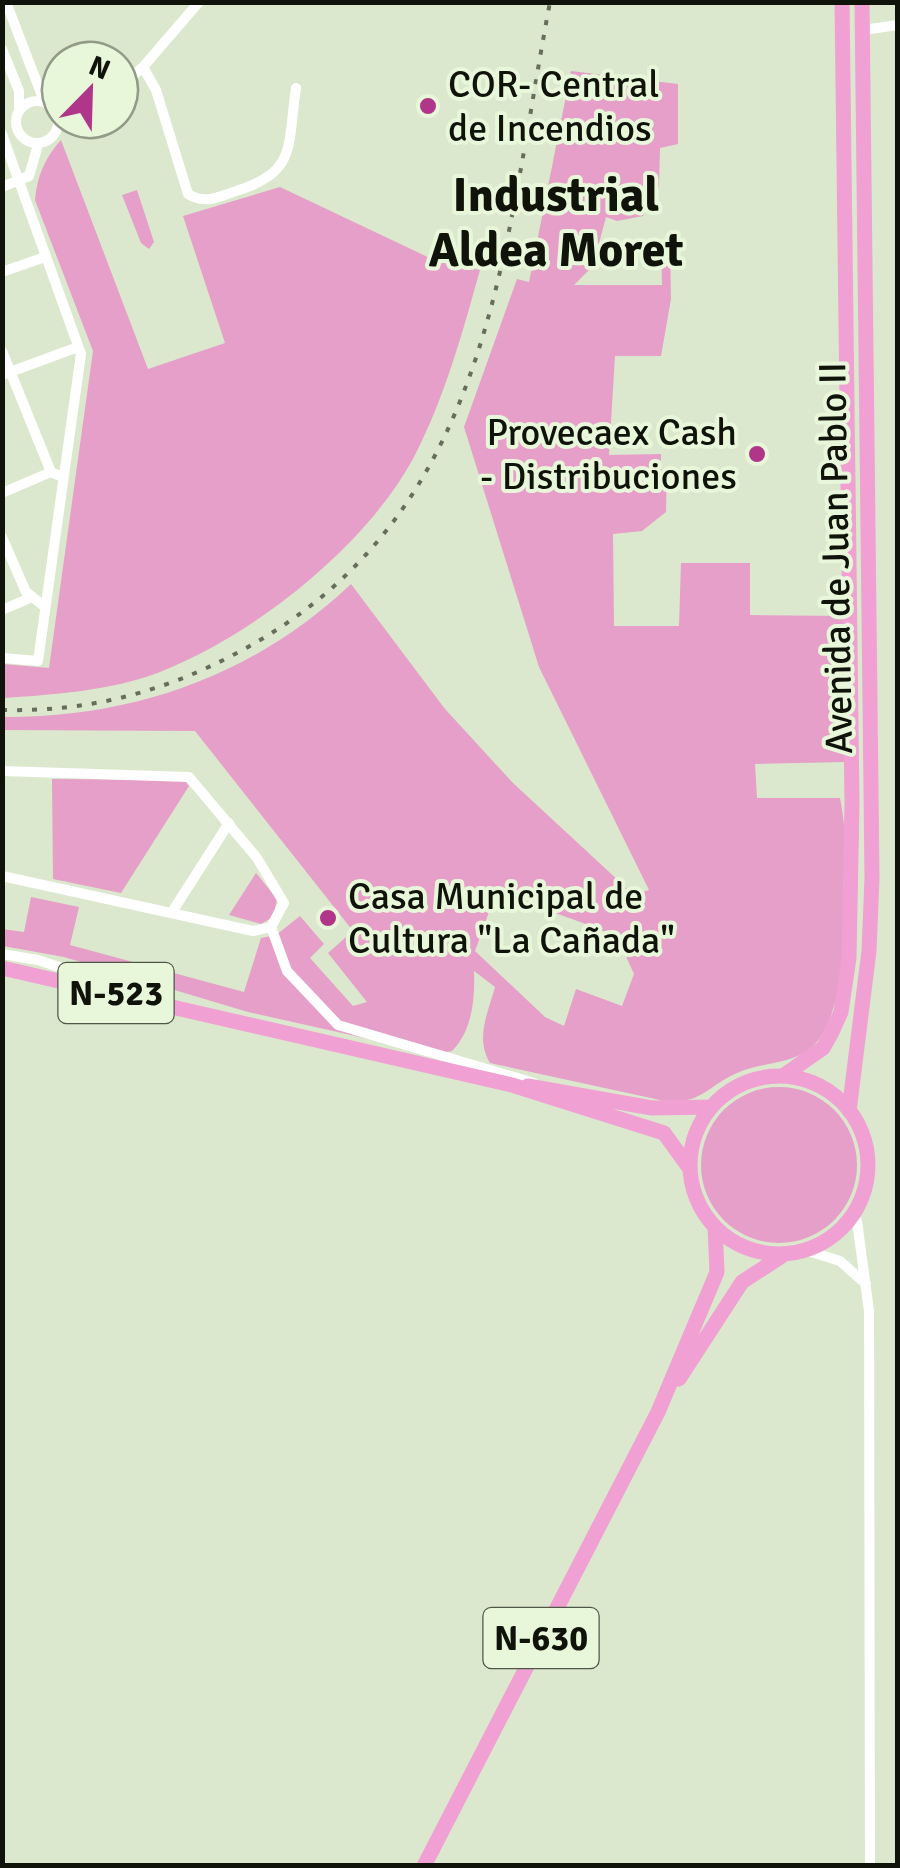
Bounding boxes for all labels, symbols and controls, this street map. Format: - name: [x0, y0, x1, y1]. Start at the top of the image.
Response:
- north arrow: [40, 40, 140, 140]
- text: N: [84, 48, 115, 87]
- place label: COR- Central de Incendios: [448, 61, 659, 152]
- marker: COR- Central de Incendios: [417, 95, 439, 117]
- district label: Industrial Aldea Moret: [429, 166, 684, 280]
- street label: Avenida de Juan Pablo II: [809, 362, 863, 754]
- place label: Provecaex Cash - Distribuciones: [480, 409, 737, 500]
- marker: Provecaex Cash - Distribuciones: [746, 443, 768, 465]
- place label: Casa Municipal de Cultura "La Cañada": [348, 873, 675, 964]
- marker: Casa Municipal de Cultura "La Cañada": [317, 907, 339, 929]
- road number: N-523: [58, 963, 174, 1023]
- road number: N-630: [484, 1608, 598, 1668]

